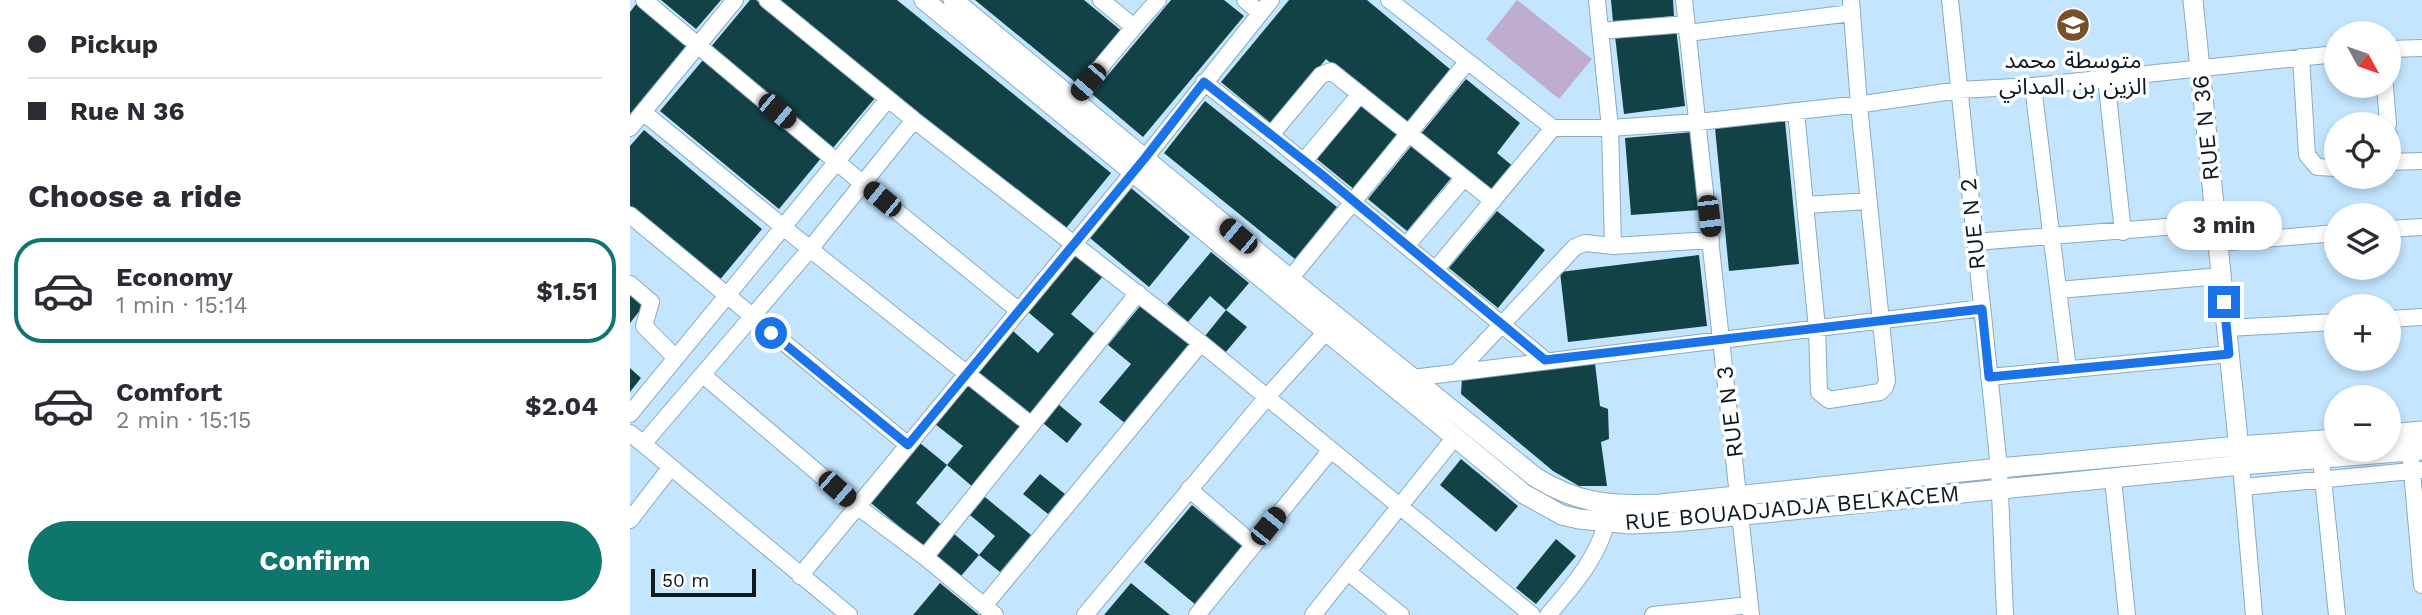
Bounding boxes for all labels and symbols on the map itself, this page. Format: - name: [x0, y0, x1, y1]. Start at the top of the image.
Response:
- school or university icon: متوسطة محمد الزين بن المداني: [2054, 6, 2092, 44]
- north arrow: [2324, 21, 2401, 98]
- place label: متوسطة محمد الزين بن المداني: [1999, 47, 2147, 103]
- car: [1067, 59, 1110, 105]
- street label: RUE N 36: [2187, 74, 2225, 182]
- car: [755, 89, 800, 133]
- street label: RUE N 2: [1955, 177, 1991, 271]
- car: [860, 178, 905, 220]
- car: [1697, 194, 1722, 238]
- callout: 3 min: [2166, 201, 2282, 250]
- car: [1216, 214, 1261, 258]
- route end: [2208, 286, 2240, 318]
- route start: [755, 317, 787, 349]
- street label: RUE N 3: [1711, 365, 1749, 459]
- car: [815, 467, 860, 511]
- street label: RUE BOUADJADJA BELKACEM: [1623, 480, 1961, 536]
- car: [1247, 503, 1290, 549]
- scale bar: [651, 566, 756, 598]

